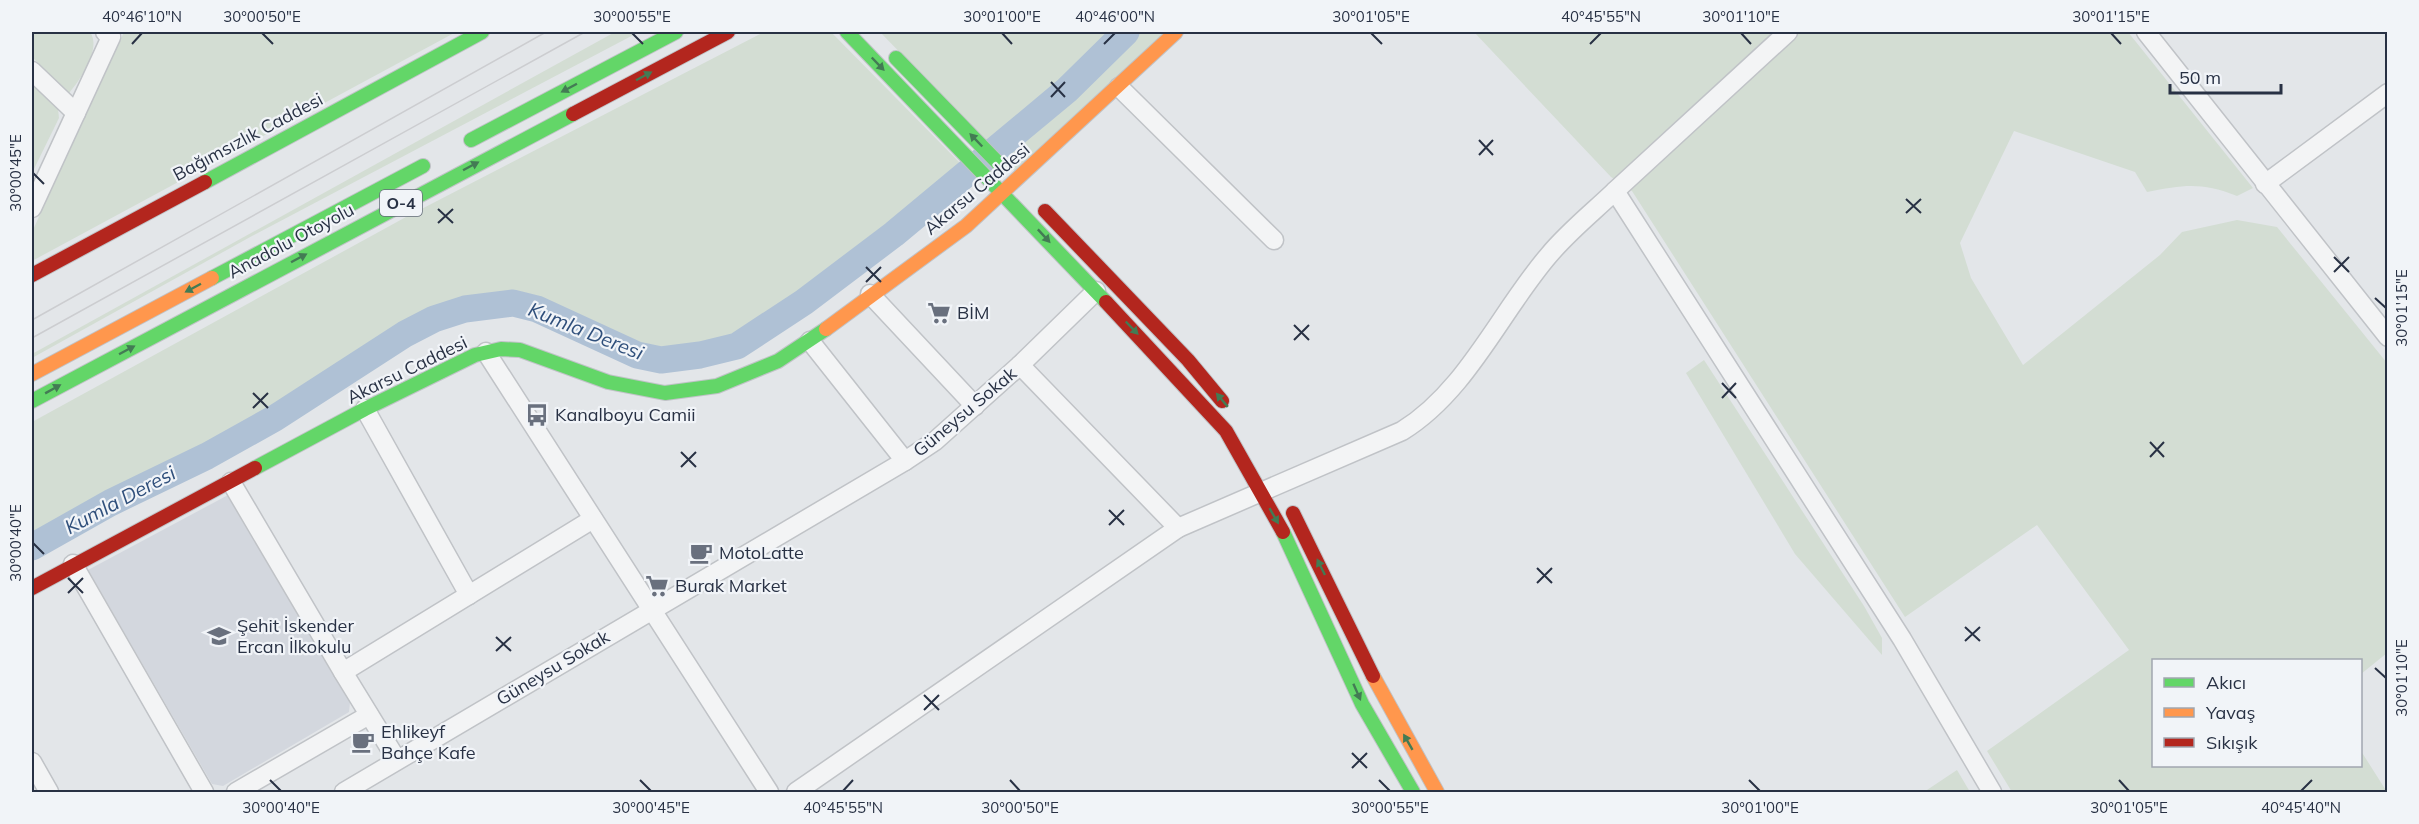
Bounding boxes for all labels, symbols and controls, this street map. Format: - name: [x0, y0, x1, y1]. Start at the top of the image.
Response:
- text: 40°46'10"N: [102, 7, 182, 26]
- text: 30°00'50"E: [223, 7, 301, 26]
- text: 30°00'55"E: [593, 7, 671, 26]
- text: 30°01'00"E: [963, 7, 1041, 26]
- text: 40°46'00"N: [1075, 7, 1155, 26]
- text: 30°01'05"E: [1332, 7, 1410, 26]
- text: 40°45'55"N: [1561, 7, 1641, 26]
- text: 30°01'10"E: [1702, 7, 1780, 26]
- text: 30°01'15"E: [2072, 7, 2150, 26]
- one-way arrow: [871, 57, 885, 71]
- scale bar: [2170, 57, 2281, 95]
- text: 50 m: [2179, 66, 2221, 89]
- one-way arrow: [635, 71, 653, 81]
- one-way arrow: [560, 83, 577, 93]
- street label: Bağımsızlık Caddesi: [169, 87, 327, 186]
- one-way arrow: [969, 132, 983, 147]
- text: 30°00'45"E: [6, 134, 25, 212]
- street label: Akarsu Caddesi: [919, 138, 1034, 240]
- one-way arrow: [463, 161, 480, 171]
- road number: O-4: [380, 190, 422, 216]
- street label: Anadolu Otoyolu: [224, 198, 358, 283]
- one-way arrow: [1037, 228, 1050, 243]
- one-way arrow: [291, 253, 308, 263]
- text: 30°01'15"E: [2392, 269, 2411, 347]
- one-way arrow: [184, 283, 201, 293]
- water label: Kumla Deresi: [525, 296, 648, 365]
- supermarket icon: BİM: [926, 300, 952, 326]
- place label: BİM: [957, 301, 989, 324]
- one-way arrow: [1124, 321, 1138, 335]
- street label: Akarsu Caddesi: [343, 330, 471, 409]
- one-way arrow: [119, 345, 136, 355]
- street label: Güneysu Sokak: [908, 361, 1022, 462]
- one-way arrow: [45, 384, 62, 394]
- one-way arrow: [1215, 392, 1228, 408]
- bus stop icon: Kanalboyu Camii: [524, 402, 550, 428]
- place label: Kanalboyu Camii: [555, 403, 696, 426]
- water label: Kumla Deresi: [60, 460, 180, 539]
- text: 30°00'40"E: [6, 504, 25, 582]
- one-way arrow: [1269, 508, 1279, 525]
- cafe icon: MotoLatte: [688, 540, 714, 566]
- place label: MotoLatte: [719, 541, 804, 564]
- one-way arrow: [1317, 559, 1326, 576]
- supermarket icon: Burak Market: [644, 573, 670, 599]
- place label: Burak Market: [675, 574, 787, 597]
- place label: Şehit İskender Ercan İlkokulu: [237, 614, 354, 658]
- school or university icon: Şehit İskender Ercan İlkokulu: [206, 623, 232, 649]
- street label: Güneysu Sokak: [492, 624, 614, 710]
- text: 30°01'10"E: [2392, 639, 2411, 717]
- legend: [2152, 659, 2362, 767]
- text: Akıcı: [2206, 671, 2246, 694]
- one-way arrow: [1353, 683, 1362, 701]
- text: Yavaş: [2205, 701, 2255, 724]
- place label: Ehlikeyf Bahçe Kafe: [381, 720, 476, 764]
- cafe icon: Ehlikeyf Bahçe Kafe: [350, 729, 376, 755]
- text: Sıkışık: [2206, 731, 2258, 754]
- one-way arrow: [1403, 733, 1413, 750]
- text: 30°00'40"E: [242, 798, 320, 817]
- text: 30°00'45"E: [612, 798, 690, 817]
- text: 40°45'55"N: [803, 798, 883, 817]
- text: 30°00'50"E: [981, 798, 1059, 817]
- text: 30°00'55"E: [1351, 798, 1429, 817]
- text: 30°01'00"E: [1721, 798, 1799, 817]
- text: 30°01'05"E: [2090, 798, 2168, 817]
- text: 40°45'40"N: [2261, 798, 2341, 817]

